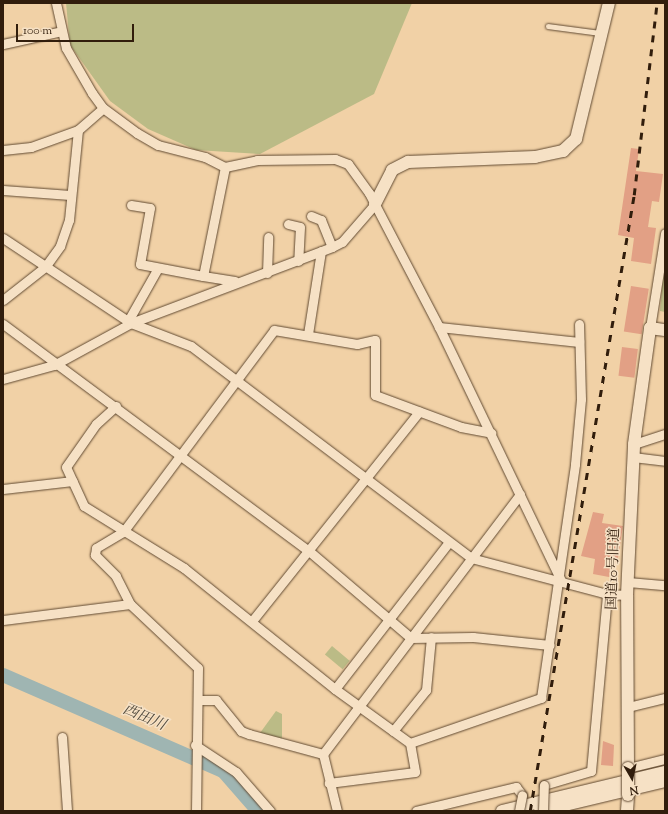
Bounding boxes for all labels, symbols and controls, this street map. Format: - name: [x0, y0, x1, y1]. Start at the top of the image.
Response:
- scale bar: [18, 16, 136, 42]
- text: 100 m: [23, 22, 52, 40]
- street label: 国道10号旧道: [604, 528, 624, 610]
- water label: 西田川: [120, 701, 168, 735]
- north arrow: [612, 758, 652, 798]
- text: N: [628, 781, 639, 798]

